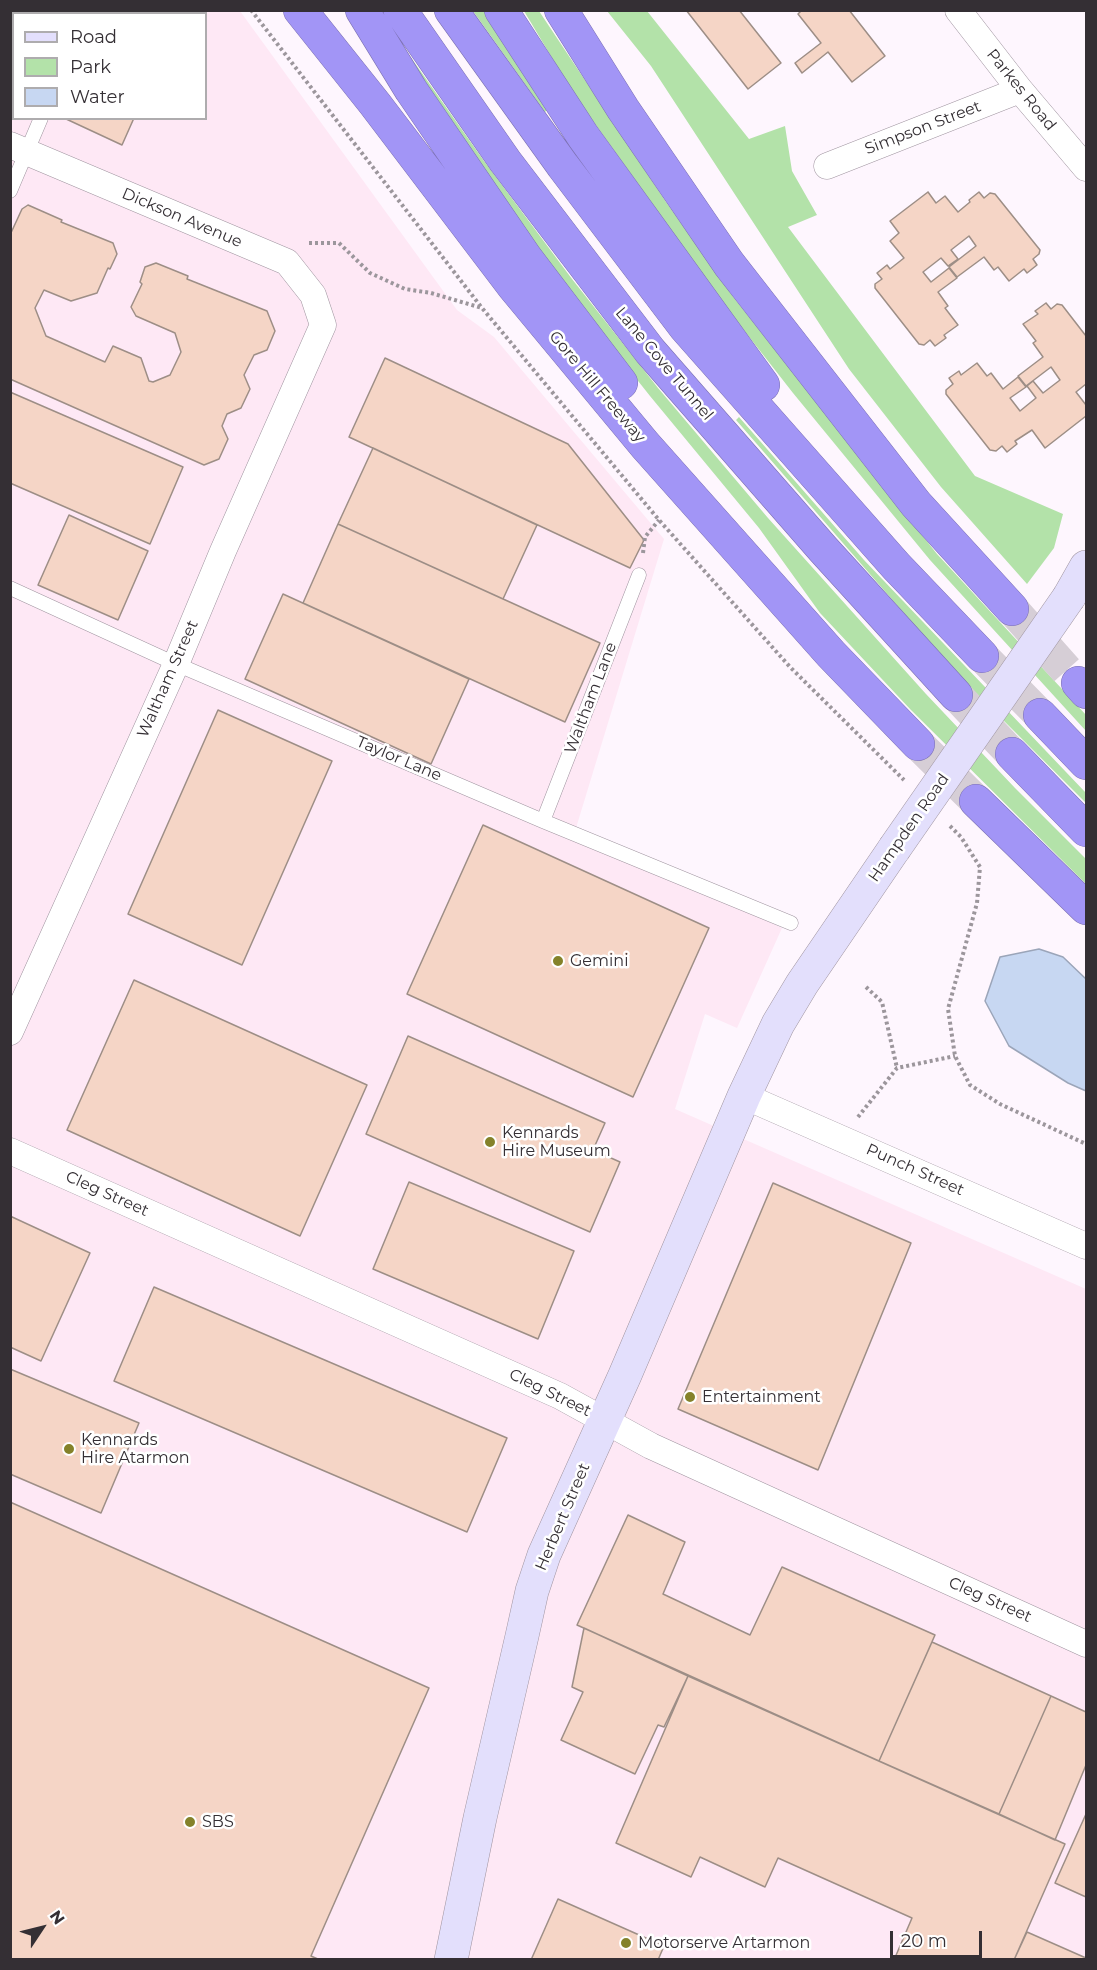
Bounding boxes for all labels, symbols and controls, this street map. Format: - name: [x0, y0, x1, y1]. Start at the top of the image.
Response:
- legend: [12, 12, 207, 120]
- text: Road: [70, 26, 117, 48]
- street label: Parkes Road: [982, 45, 1060, 135]
- text: Park: [70, 56, 111, 78]
- text: Water: [70, 86, 125, 108]
- street label: Simpson Street: [862, 97, 984, 159]
- street label: Dickson Avenue: [119, 184, 245, 252]
- street label: Lane Cove Tunnel: [611, 303, 717, 425]
- street label: Gore Hill Freeway: [545, 327, 649, 447]
- street label: Waltham Street: [133, 617, 203, 741]
- street label: Waltham Lane: [561, 640, 621, 756]
- street label: Taylor Lane: [353, 732, 445, 786]
- street label: Hampden Road: [865, 770, 953, 886]
- place label: Gemini: [570, 951, 628, 971]
- marker: Gemini: [551, 954, 565, 968]
- place label: Kennards Hire Museum: [502, 1123, 611, 1161]
- marker: Kennards Hire Museum: [483, 1135, 497, 1149]
- street label: Punch Street: [863, 1140, 967, 1200]
- street label: Cleg Street: [63, 1167, 151, 1221]
- street label: Cleg Street: [506, 1365, 594, 1421]
- place label: Entertainment: [702, 1387, 821, 1407]
- marker: Entertainment: [683, 1390, 697, 1404]
- place label: Kennards Hire Atarmon: [81, 1430, 190, 1468]
- marker: Kennards Hire Atarmon: [62, 1442, 76, 1456]
- street label: Herbert Street: [532, 1460, 594, 1574]
- street label: Cleg Street: [946, 1573, 1034, 1627]
- place label: SBS: [202, 1812, 234, 1832]
- marker: SBS: [183, 1815, 197, 1829]
- north arrow: [12, 1898, 72, 1958]
- text: N: [46, 1907, 69, 1928]
- scale bar: [893, 1919, 984, 1957]
- text: 20 m: [901, 1930, 947, 1952]
- place label: Motorserve Artarmon: [638, 1933, 810, 1953]
- marker: Motorserve Artarmon: [619, 1936, 633, 1950]

